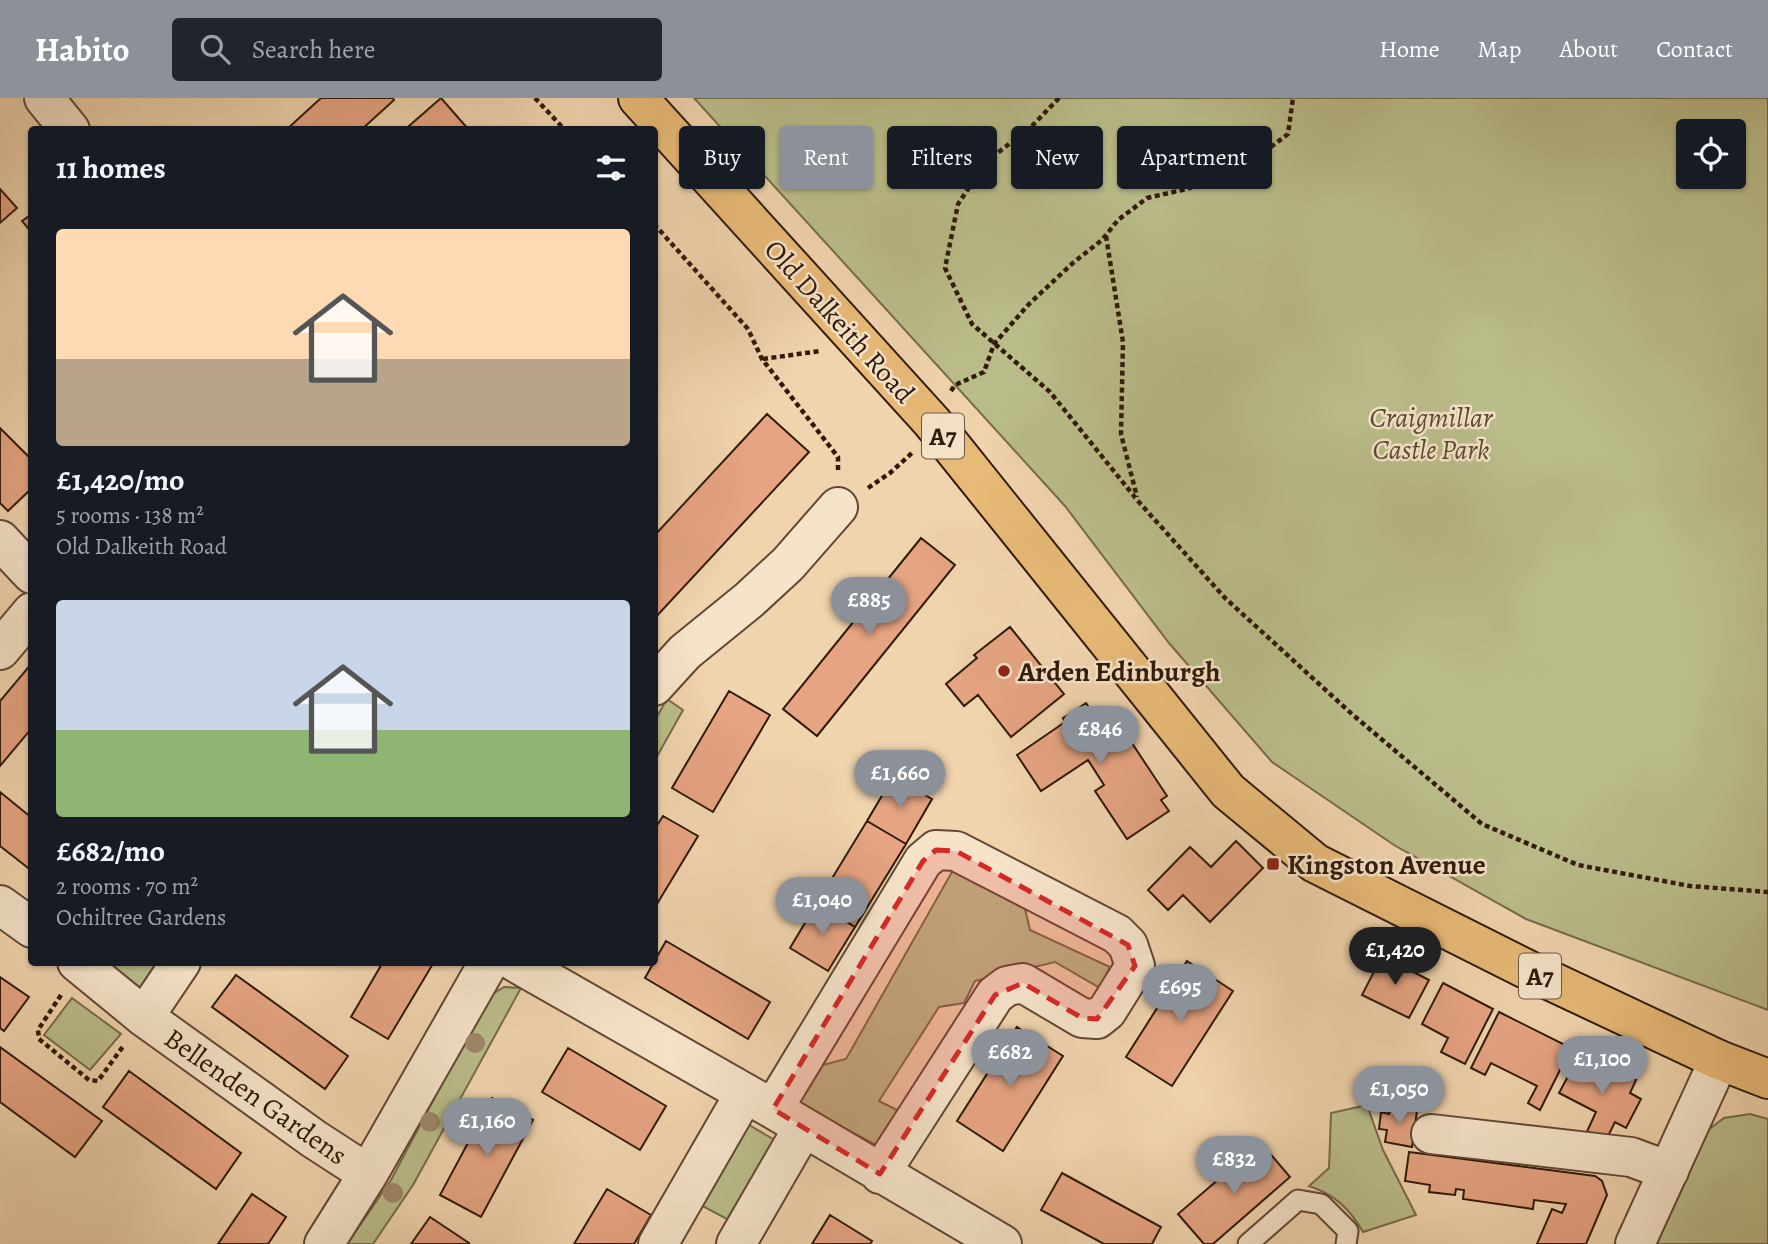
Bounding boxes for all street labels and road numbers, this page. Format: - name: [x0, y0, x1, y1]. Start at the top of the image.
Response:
- street label: Old Dalkeith Road: [755, 232, 924, 412]
- road number: A7: [922, 414, 964, 458]
- road number: A7: [1519, 954, 1561, 998]
- street label: Bellenden Gardens: [156, 1020, 354, 1174]

